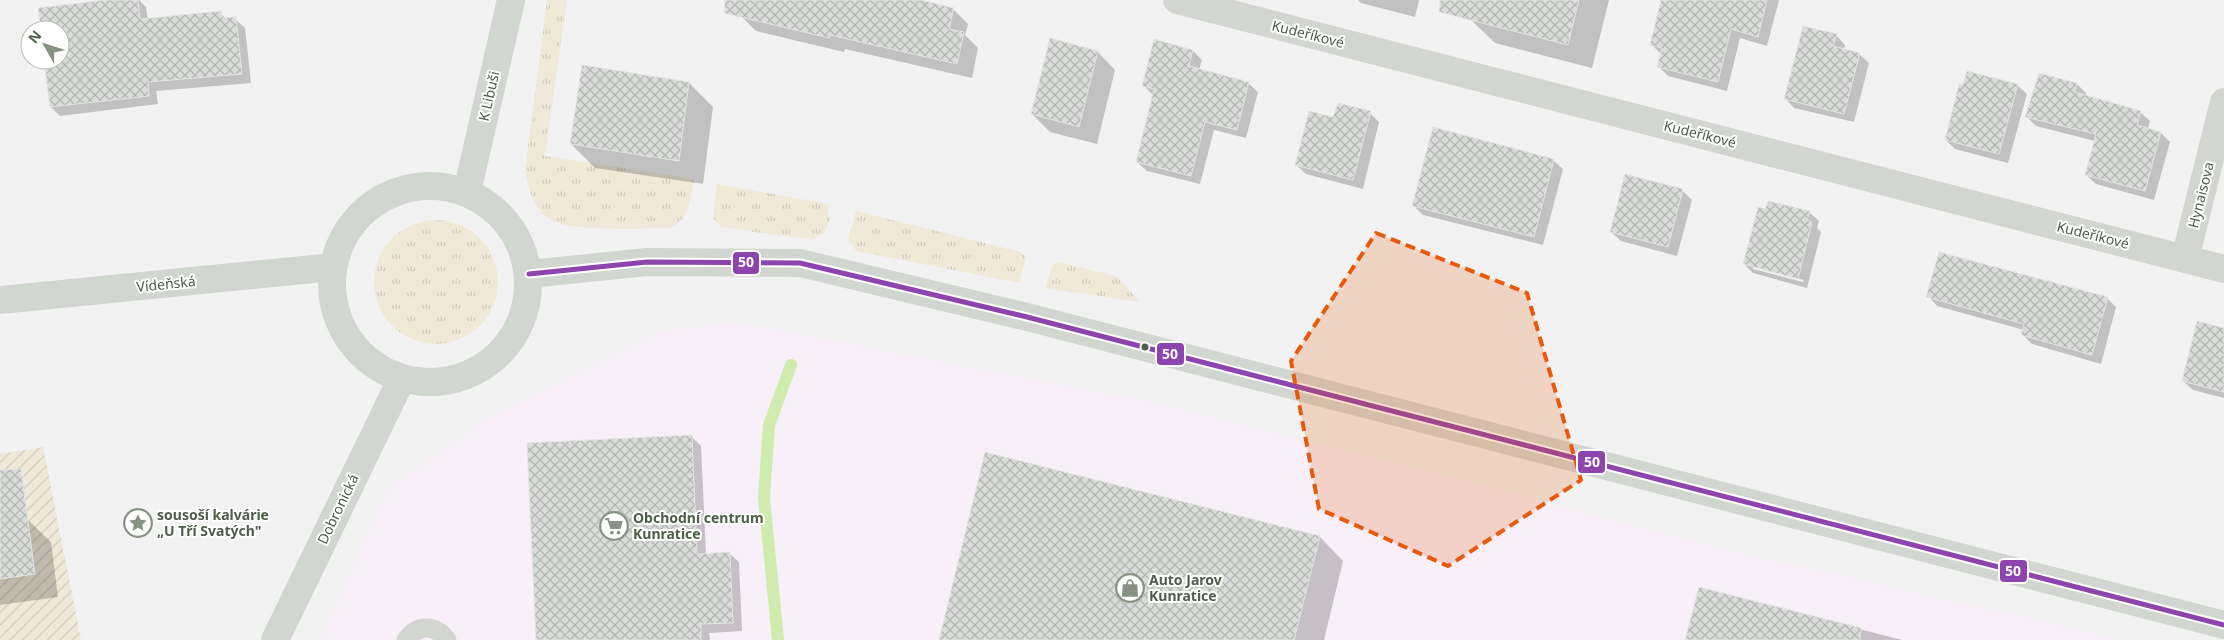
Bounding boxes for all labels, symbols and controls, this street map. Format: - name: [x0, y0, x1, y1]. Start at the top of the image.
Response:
- street label: Kudeříkové: [1270, 15, 1346, 52]
- north arrow: [20, 20, 70, 70]
- text: N: [24, 26, 45, 47]
- street label: K Libuši: [474, 69, 503, 123]
- street label: Kudeříkové: [1662, 115, 1738, 152]
- street label: Hynaisova: [2183, 160, 2218, 230]
- street label: Kudeříkové: [2055, 216, 2131, 253]
- line badge: 50: [732, 251, 760, 275]
- text: 50: [738, 252, 754, 271]
- street label: Vídeňská: [136, 271, 196, 296]
- unlabelled marker: [1140, 342, 1150, 352]
- line badge: 50: [1156, 342, 1185, 366]
- text: 50: [1162, 344, 1178, 363]
- line badge: 50: [1577, 450, 1606, 474]
- text: 50: [1584, 452, 1600, 471]
- street label: Dobronická: [312, 471, 363, 547]
- place label: sousoší kalvárie „U Tří Svatých": [157, 505, 269, 540]
- place icon: sousoší kalvárie „U Tří Svatých": [123, 508, 153, 538]
- place label: Obchodní centrum Kunratice: [633, 508, 764, 543]
- supermarket icon: Obchodní centrum Kunratice: [599, 511, 629, 541]
- line badge: 50: [1999, 559, 2028, 583]
- text: 50: [2005, 561, 2021, 580]
- place label: Auto Jarov Kunratice: [1149, 570, 1222, 605]
- shop icon: Auto Jarov Kunratice: [1115, 573, 1145, 603]

